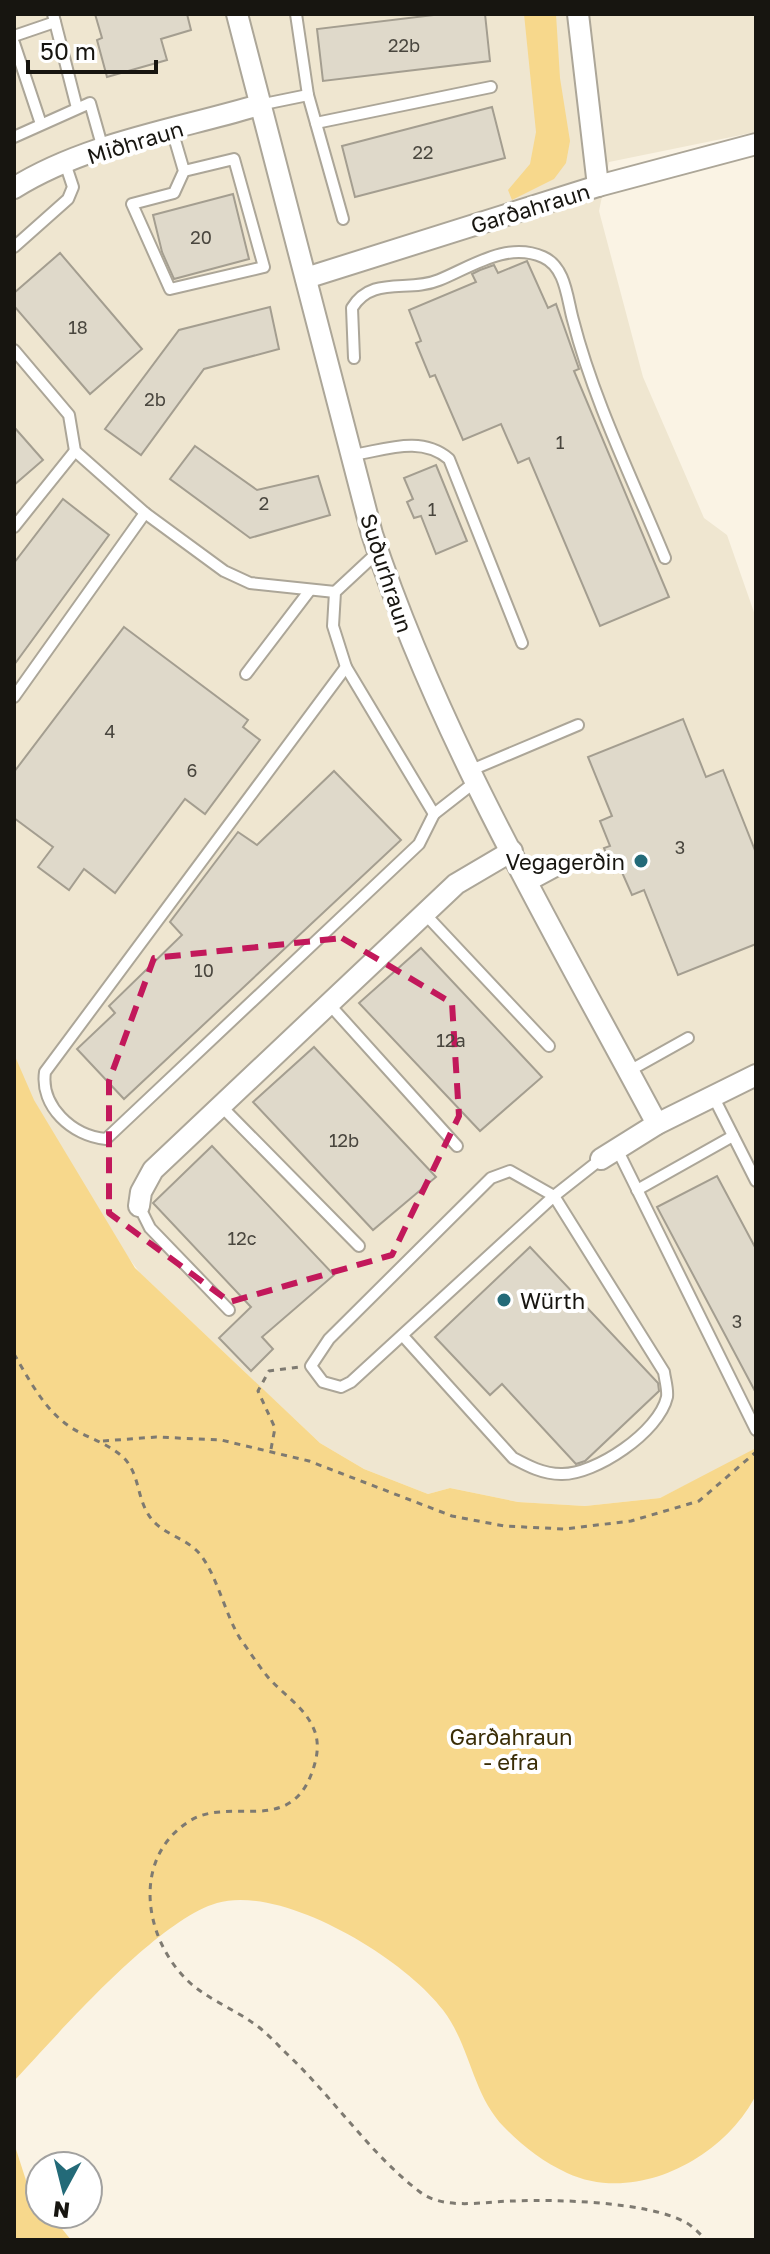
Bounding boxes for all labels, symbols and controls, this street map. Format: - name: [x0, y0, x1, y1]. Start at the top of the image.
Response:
- scale bar: [28, 24, 156, 74]
- house number: 22b: [388, 34, 420, 56]
- text: 50 m: [40, 36, 96, 65]
- street label: Miðhraun: [84, 115, 186, 169]
- house number: 22: [413, 141, 433, 163]
- street label: Garðahraun: [467, 177, 593, 239]
- house number: 20: [190, 226, 212, 248]
- house number: 18: [68, 316, 88, 338]
- house number: 2b: [144, 388, 166, 410]
- house number: 1: [556, 431, 565, 453]
- house number: 2: [259, 492, 269, 514]
- house number: 1: [428, 498, 437, 520]
- street label: Suðurhraun: [355, 510, 419, 636]
- house number: 4: [105, 720, 116, 742]
- house number: 6: [187, 759, 197, 781]
- house number: 3: [675, 836, 685, 858]
- place label: Vegagerðin: [506, 848, 625, 875]
- marker: Vegagerðin: [632, 852, 650, 870]
- house number: 10: [194, 959, 214, 981]
- house number: 12a: [436, 1029, 466, 1051]
- house number: 12b: [329, 1129, 359, 1151]
- house number: 12c: [228, 1227, 257, 1249]
- place label: Würth: [520, 1287, 585, 1314]
- marker: Würth: [495, 1291, 513, 1309]
- house number: 3: [732, 1310, 742, 1332]
- park label: Garðahraun - efra: [449, 1723, 573, 1775]
- north arrow: [24, 2150, 104, 2230]
- text: N: [52, 2196, 71, 2225]

